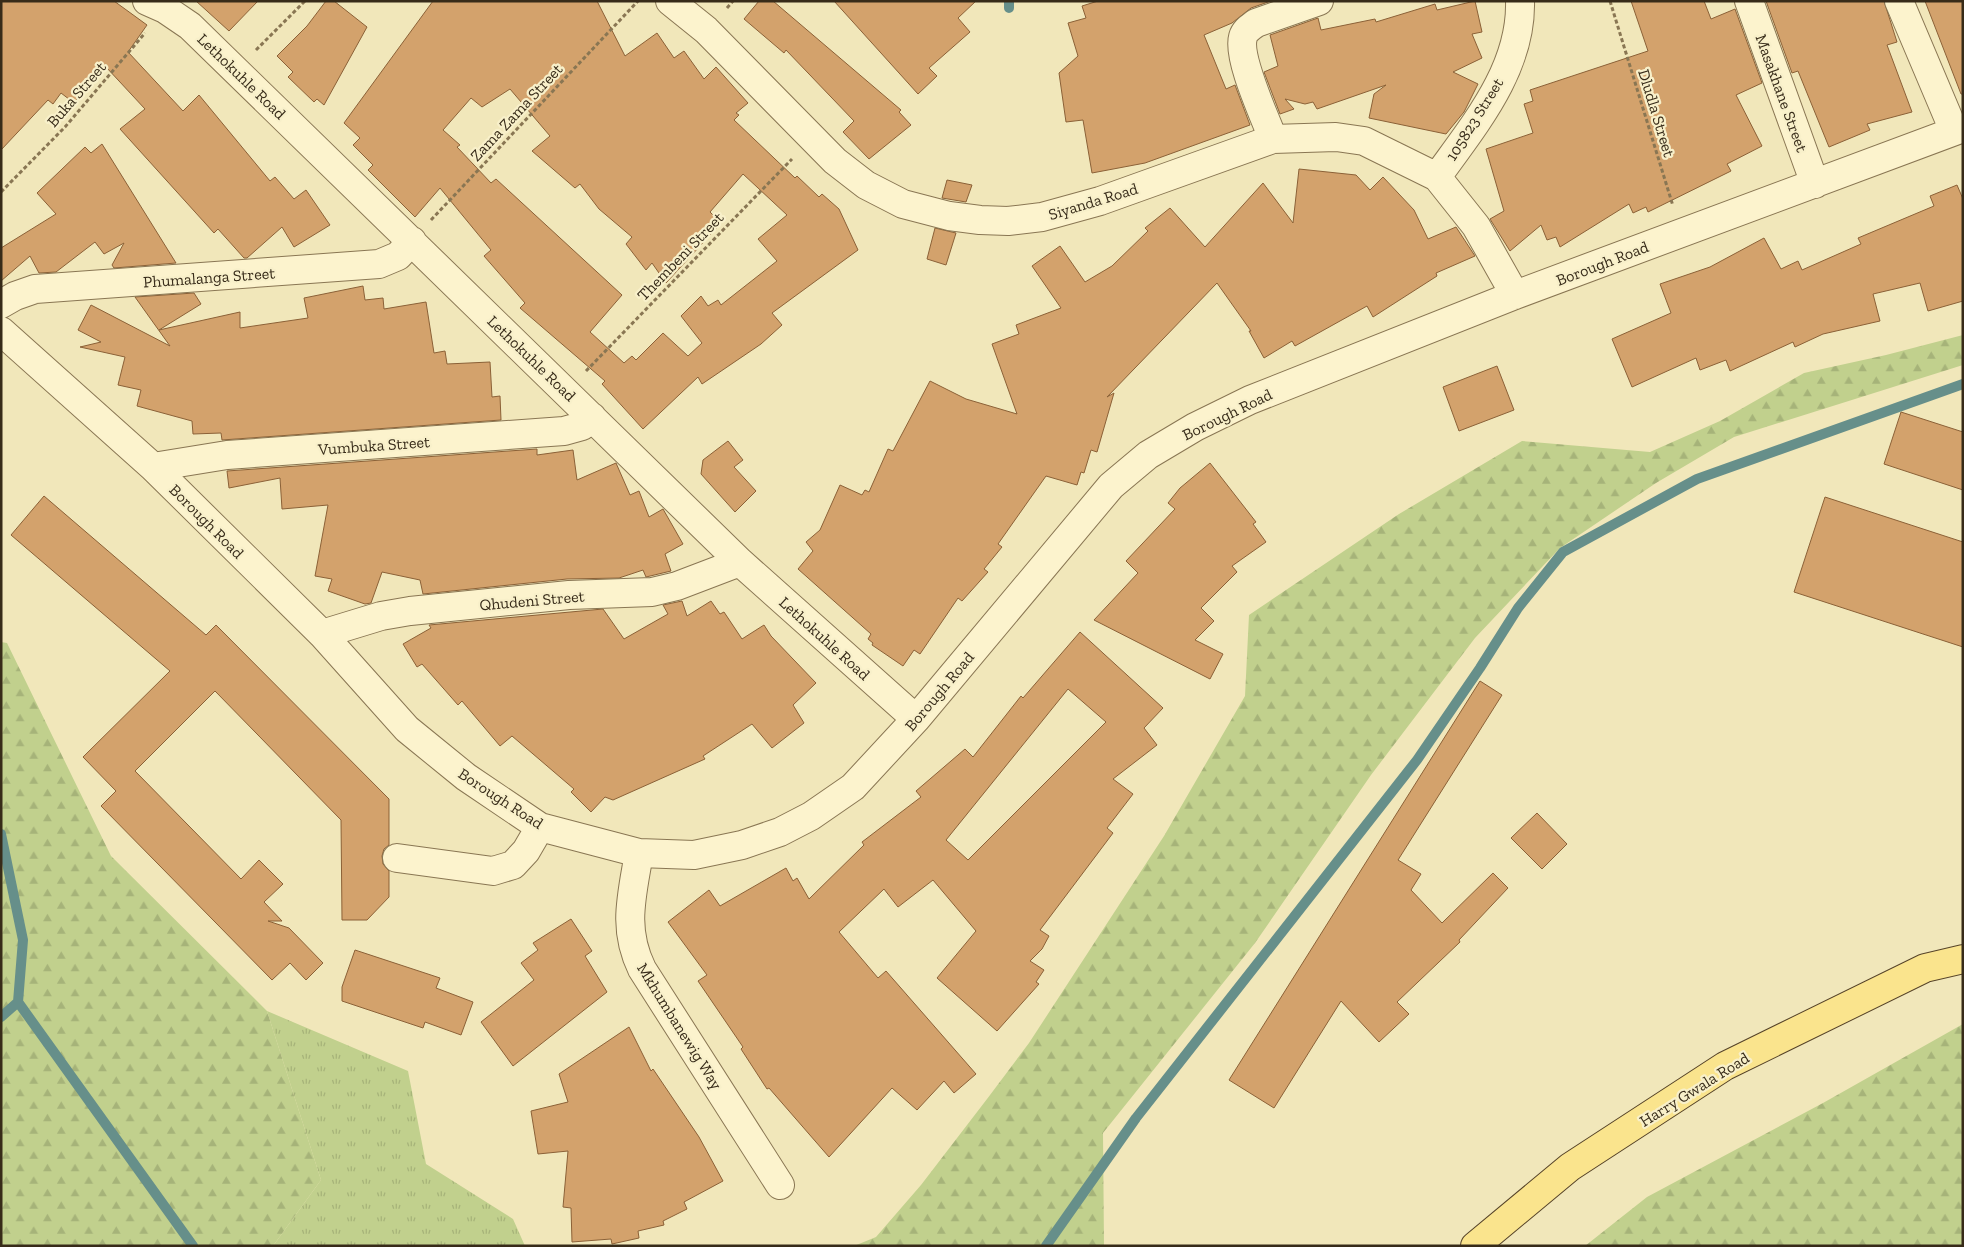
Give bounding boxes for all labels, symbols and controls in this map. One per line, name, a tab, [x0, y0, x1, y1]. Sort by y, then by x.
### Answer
street label: Lethokuhle Road	[194, 29, 290, 123]
street label: Masakhane Street	[1751, 32, 1812, 155]
street label: Buka Street	[43, 58, 110, 131]
street label: Zama Zama Street	[466, 60, 566, 165]
street label: Dludla Street	[1634, 67, 1679, 159]
street label: 105823 Street	[1441, 74, 1507, 164]
street label: Siyanda Road	[1046, 179, 1140, 224]
street label: Thembeni Street	[633, 208, 727, 305]
street label: Borough Road	[1553, 237, 1651, 290]
street label: Phumalanga Street	[142, 263, 276, 292]
street label: Lethokuhle Road	[484, 311, 580, 405]
street label: Borough Road	[1179, 384, 1275, 444]
street label: Vumbuka Street	[317, 432, 431, 459]
street label: Borough Road	[165, 480, 248, 563]
street label: Qhudeni Street	[479, 586, 585, 615]
street label: Lethokuhle Road	[775, 593, 874, 684]
street label: Borough Road	[901, 648, 978, 735]
street label: Borough Road	[455, 764, 547, 833]
street label: Mkhumbanewig Way	[633, 960, 727, 1094]
street label: Harry Gwala Road	[1636, 1048, 1753, 1131]

